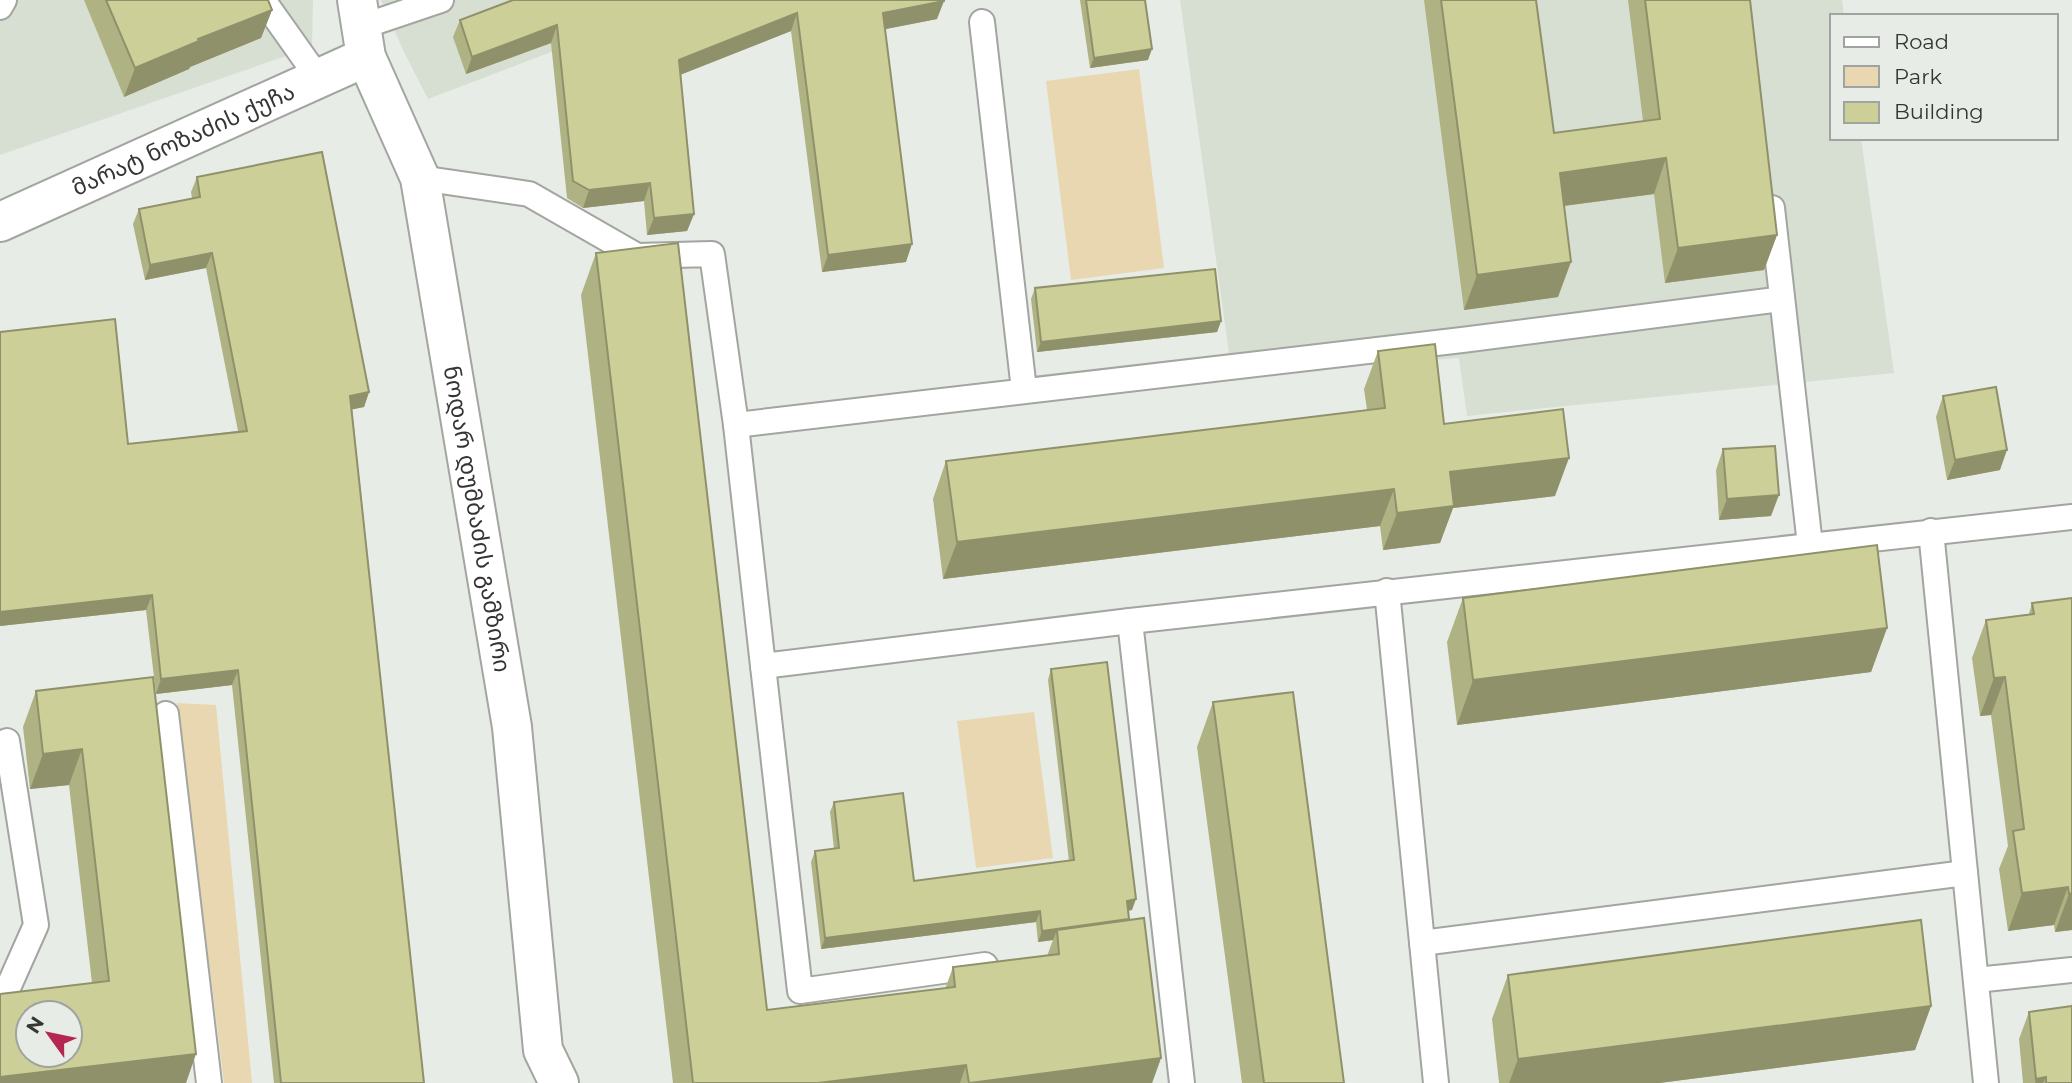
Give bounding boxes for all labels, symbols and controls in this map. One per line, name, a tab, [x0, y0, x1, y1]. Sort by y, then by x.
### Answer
legend	[1830, 14, 2058, 140]
text: Road	[1894, 29, 1949, 54]
text: Park	[1894, 64, 1942, 89]
street label: მარატ ნოზაძის ქუჩა	[68, 77, 299, 202]
text: Building	[1894, 99, 1984, 124]
street label: ნოდარ დუმბაძის გამზირი	[438, 364, 517, 674]
north arrow	[14, 999, 84, 1069]
text: N	[21, 1012, 49, 1038]

